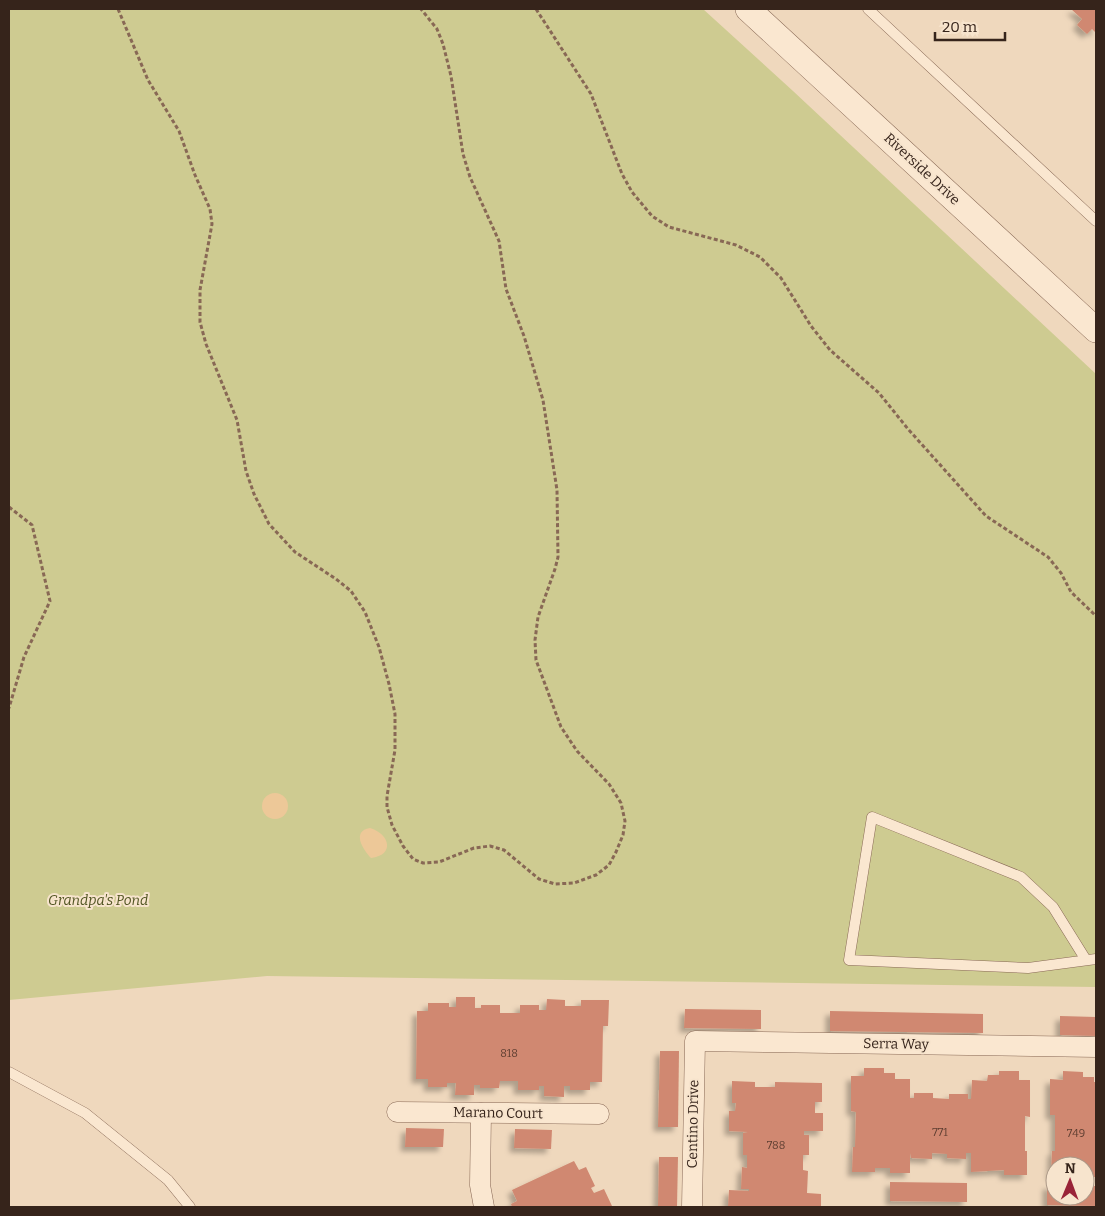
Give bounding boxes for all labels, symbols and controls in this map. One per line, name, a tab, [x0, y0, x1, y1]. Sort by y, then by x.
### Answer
scale bar	[935, 10, 1005, 42]
text: 20 m	[942, 18, 978, 36]
street label: Riverside Drive	[880, 129, 964, 209]
park label: Grandpa's Pond	[48, 892, 148, 909]
street label: Serra Way	[863, 1035, 930, 1053]
house number: 818	[500, 1047, 518, 1060]
street label: Centino Drive	[684, 1080, 702, 1168]
street label: Marano Court	[453, 1104, 543, 1122]
house number: 771	[932, 1126, 948, 1139]
house number: 749	[1067, 1127, 1085, 1140]
house number: 788	[767, 1139, 785, 1152]
north arrow	[1045, 1156, 1095, 1206]
text: N	[1065, 1160, 1076, 1177]

